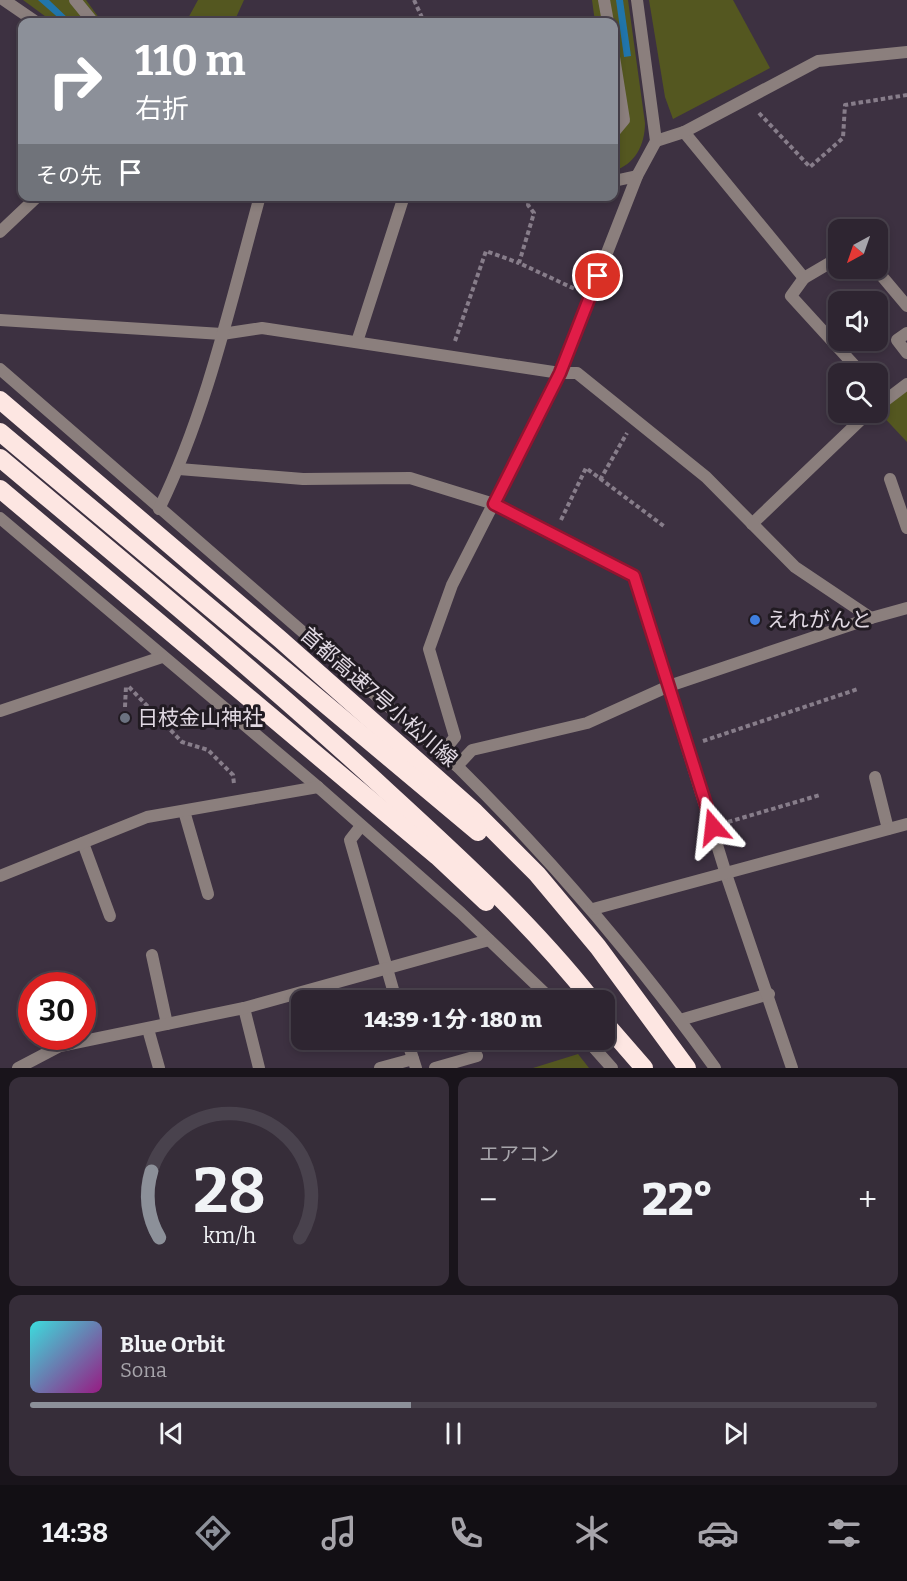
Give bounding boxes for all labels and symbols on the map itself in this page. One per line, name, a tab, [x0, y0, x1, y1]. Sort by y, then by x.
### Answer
north arrow	[828, 219, 888, 279]
pin	[572, 250, 623, 301]
place label: えれがんと	[767, 607, 872, 633]
marker: えれがんと	[748, 613, 762, 627]
street label: 首都高速7号小松川線	[295, 622, 463, 772]
place label: 日枝金山神社	[137, 705, 263, 731]
marker: 日枝金山神社	[118, 711, 132, 725]
position arrow	[681, 795, 745, 859]
speed limit sign: 30	[18, 972, 96, 1050]

